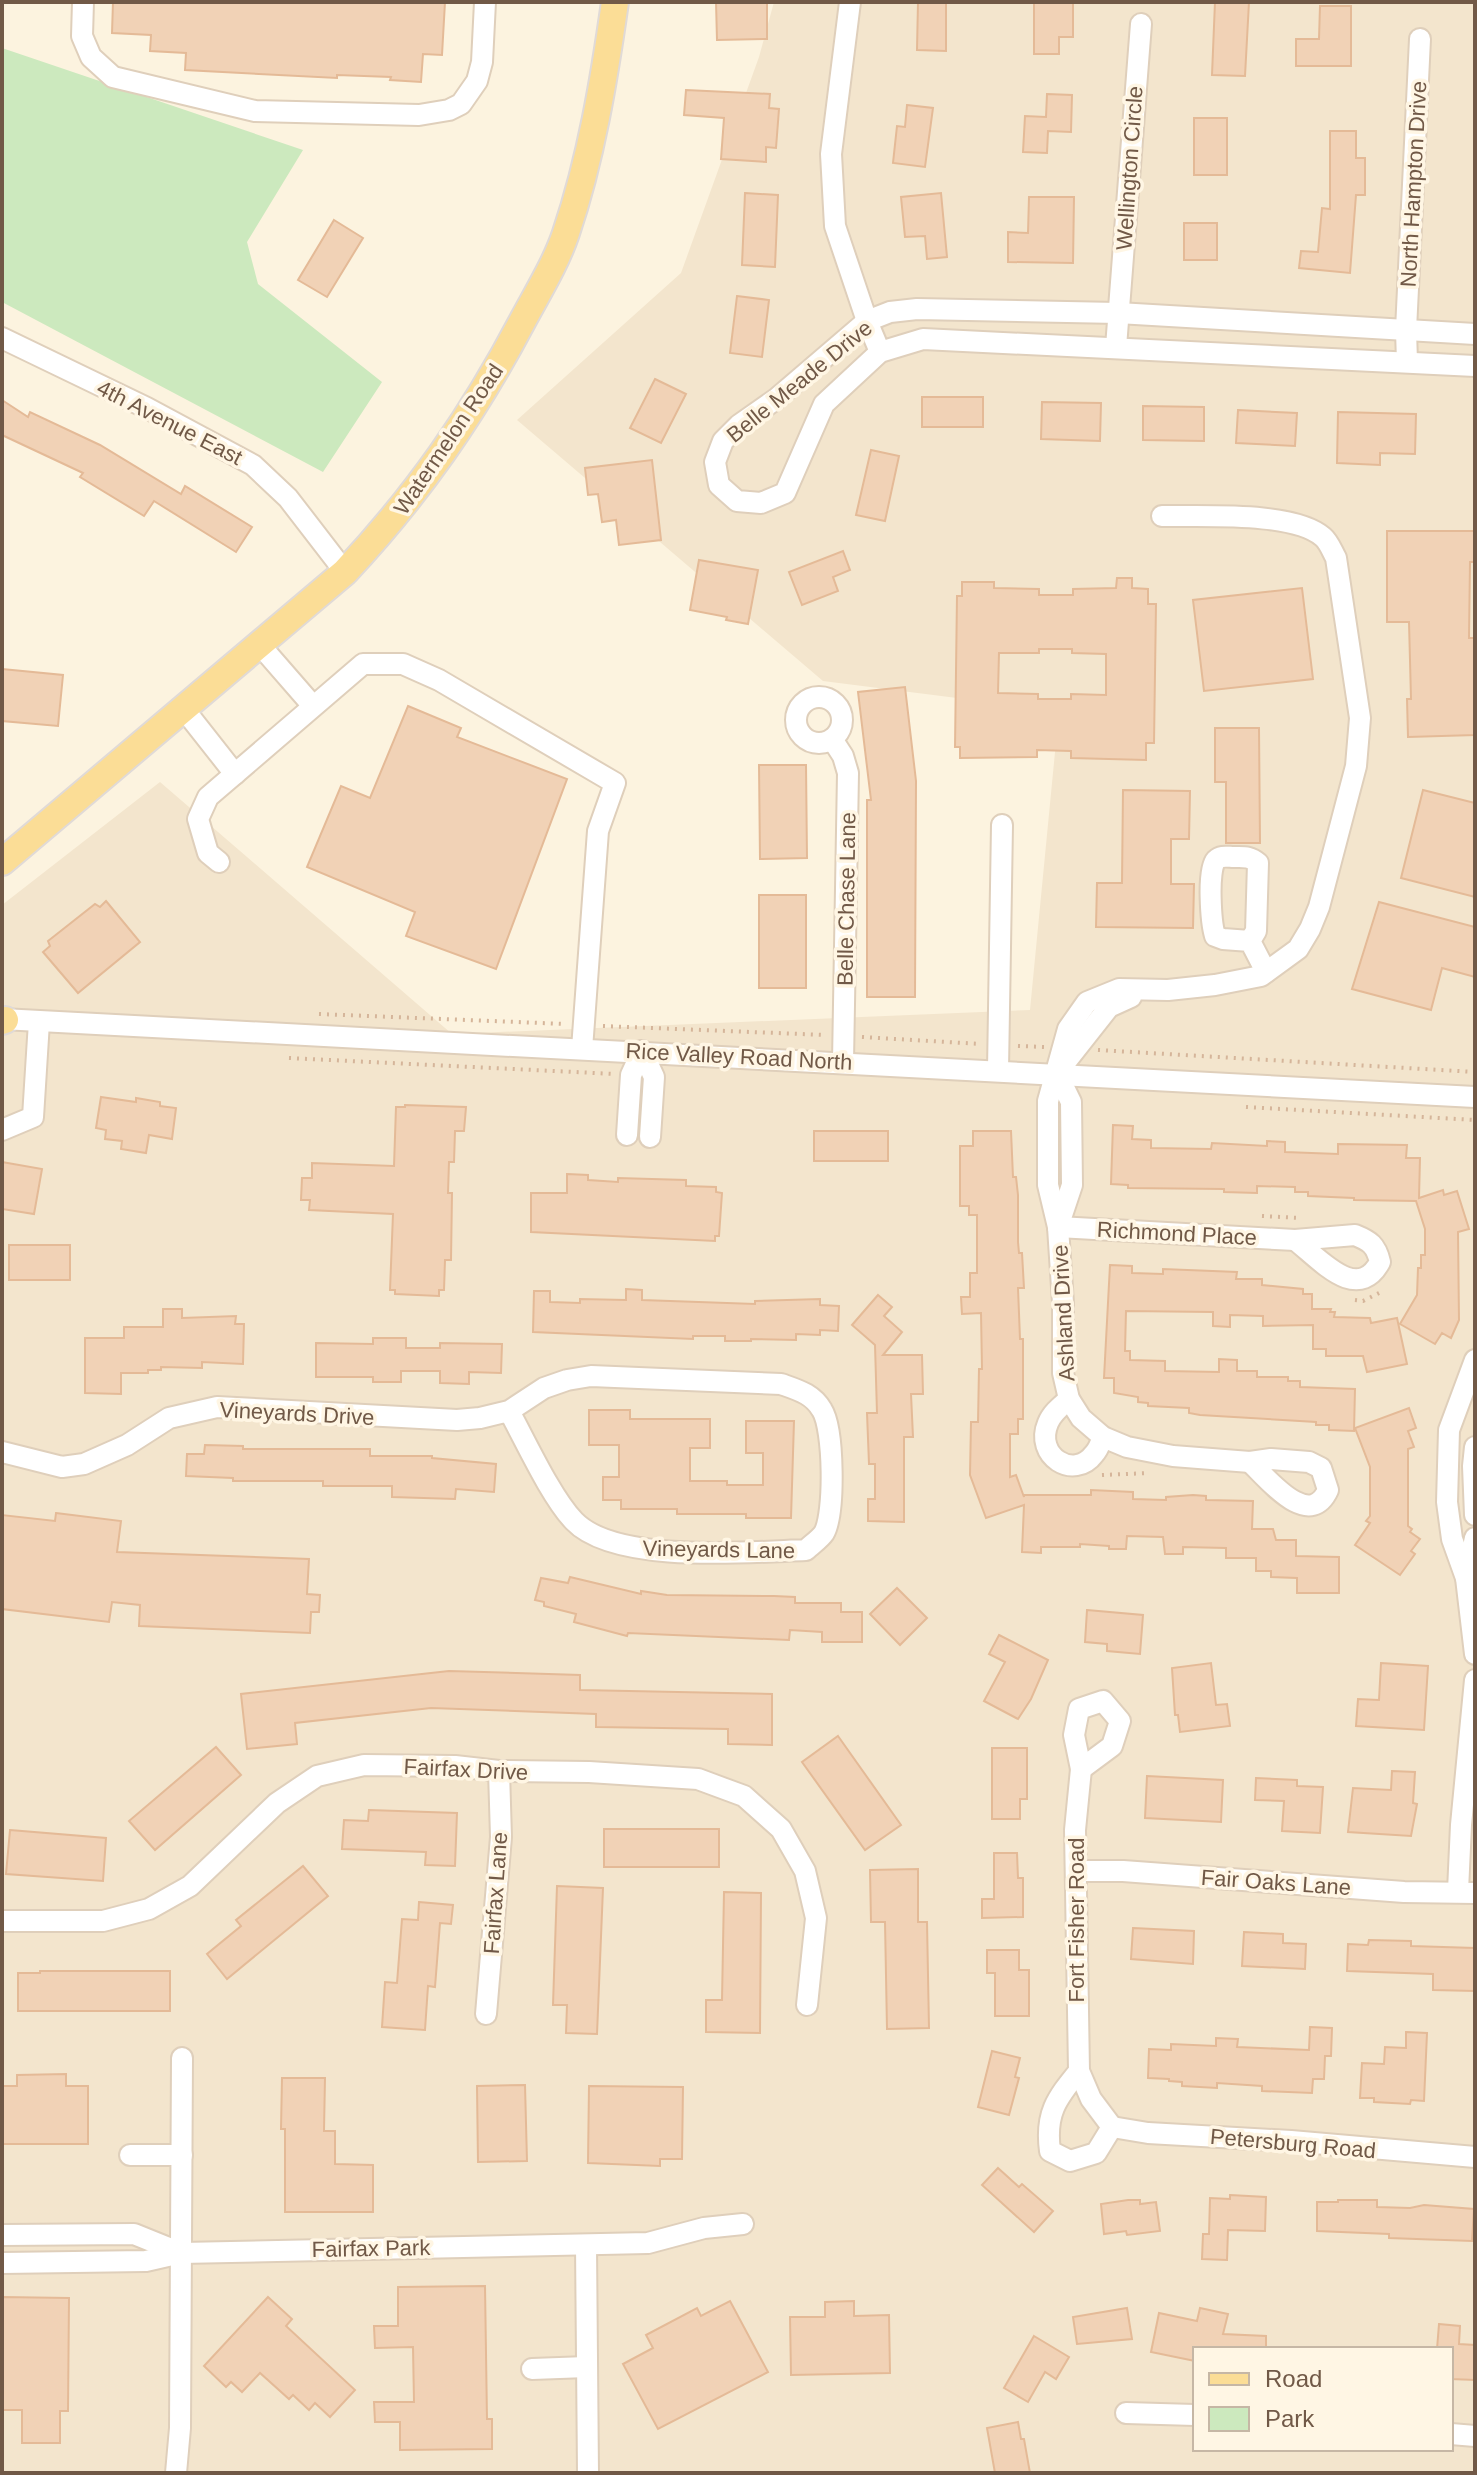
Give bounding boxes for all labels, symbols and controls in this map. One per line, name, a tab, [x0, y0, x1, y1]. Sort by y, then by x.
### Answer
street label: North Hampton Drive	[1396, 80, 1431, 288]
street label: Wellington Circle	[1111, 85, 1148, 251]
street label: Belle Meade Drive	[722, 315, 877, 448]
street label: Watermelon Road	[389, 359, 508, 519]
street label: 4th Avenue East	[93, 375, 247, 470]
street label: Belle Chase Lane	[832, 812, 861, 986]
street label: Rice Valley Road North	[625, 1038, 853, 1075]
street label: Richmond Place	[1096, 1217, 1258, 1250]
street label: Ashland Drive	[1047, 1244, 1080, 1382]
street label: Vineyards Drive	[219, 1397, 375, 1430]
street label: Vineyards Lane	[643, 1536, 795, 1563]
street label: Fairfax Drive	[403, 1754, 529, 1785]
street label: Fairfax Lane	[479, 1831, 512, 1955]
street label: Fort Fisher Road	[1064, 1837, 1089, 2003]
street label: Fair Oaks Lane	[1200, 1865, 1352, 1900]
street label: Petersburg Road	[1209, 2124, 1377, 2163]
street label: Fairfax Park	[312, 2235, 432, 2262]
legend	[1193, 2347, 1453, 2451]
text: Road	[1265, 2365, 1322, 2392]
text: Park	[1265, 2405, 1315, 2432]

